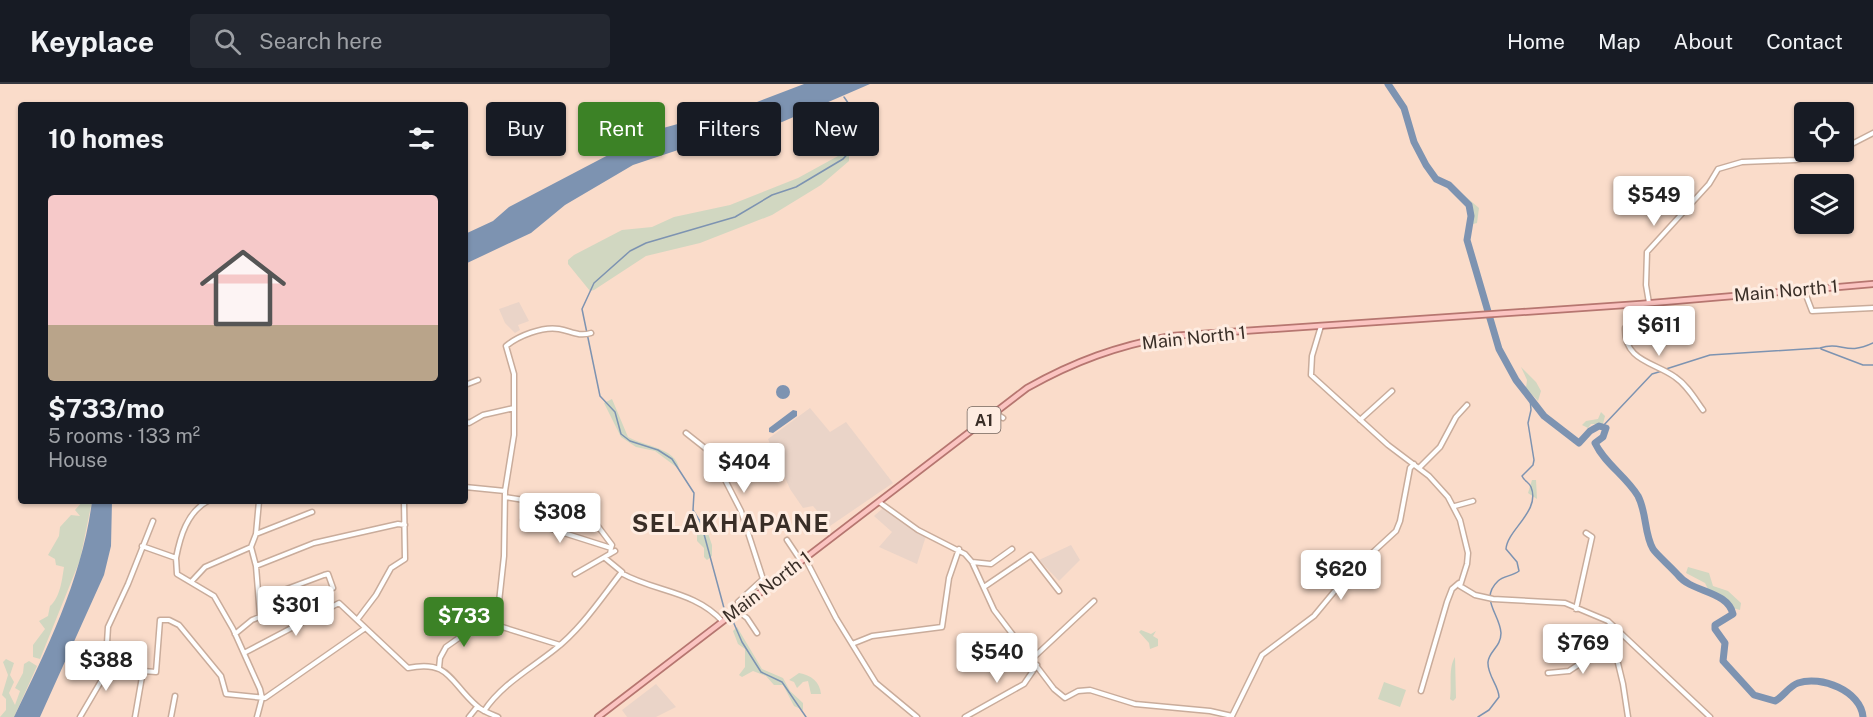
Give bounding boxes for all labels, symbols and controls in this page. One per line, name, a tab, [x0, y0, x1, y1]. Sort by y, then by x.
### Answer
search box	[190, 14, 610, 68]
text: Keyplace	[30, 25, 154, 58]
icon: search	[211, 25, 244, 58]
text: Search here	[259, 28, 383, 54]
text: Home	[1507, 29, 1565, 54]
text: Map	[1598, 29, 1641, 54]
text: About	[1674, 29, 1733, 54]
text: Contact	[1766, 29, 1843, 54]
chip: Buy	[486, 102, 566, 156]
chip: Rent	[578, 102, 665, 156]
chip: Filters	[677, 102, 781, 156]
chip: New	[793, 102, 879, 156]
map controls	[1794, 102, 1854, 234]
button: locate	[1794, 102, 1854, 162]
icon: filters	[405, 122, 438, 155]
text: 10 homes	[48, 123, 164, 154]
button: layers	[1794, 174, 1854, 234]
pin: $549	[1618, 176, 1690, 227]
text: $549	[1627, 183, 1681, 207]
icon: home	[189, 234, 297, 342]
street label: Main North 1	[1733, 275, 1839, 306]
pin: $611	[1623, 306, 1695, 357]
text: $611	[1637, 313, 1681, 337]
street label: Main North 1	[1141, 322, 1247, 353]
text: $733/mo	[48, 393, 164, 424]
road number: A1	[968, 407, 1000, 433]
text: 5 rooms · 133 m²	[48, 424, 200, 448]
pin: $404	[708, 443, 780, 494]
text: House	[48, 448, 108, 472]
text: $404	[718, 450, 770, 474]
pin: $308	[524, 493, 596, 544]
text: $308	[533, 500, 587, 524]
district label: SELAKHAPANE	[632, 509, 830, 537]
street label: Main North 1	[719, 547, 815, 626]
pin: $620	[1305, 550, 1377, 601]
text: $620	[1315, 557, 1367, 581]
pin: $301	[260, 586, 332, 637]
text: $301	[272, 593, 320, 617]
pin: $733	[428, 597, 500, 648]
text: $733	[438, 604, 490, 628]
pin: $769	[1547, 624, 1619, 675]
text: $769	[1557, 631, 1609, 655]
pin: $540	[961, 633, 1033, 684]
text: $540	[970, 640, 1024, 664]
pin: $388	[70, 641, 142, 692]
text: $388	[79, 648, 133, 672]

